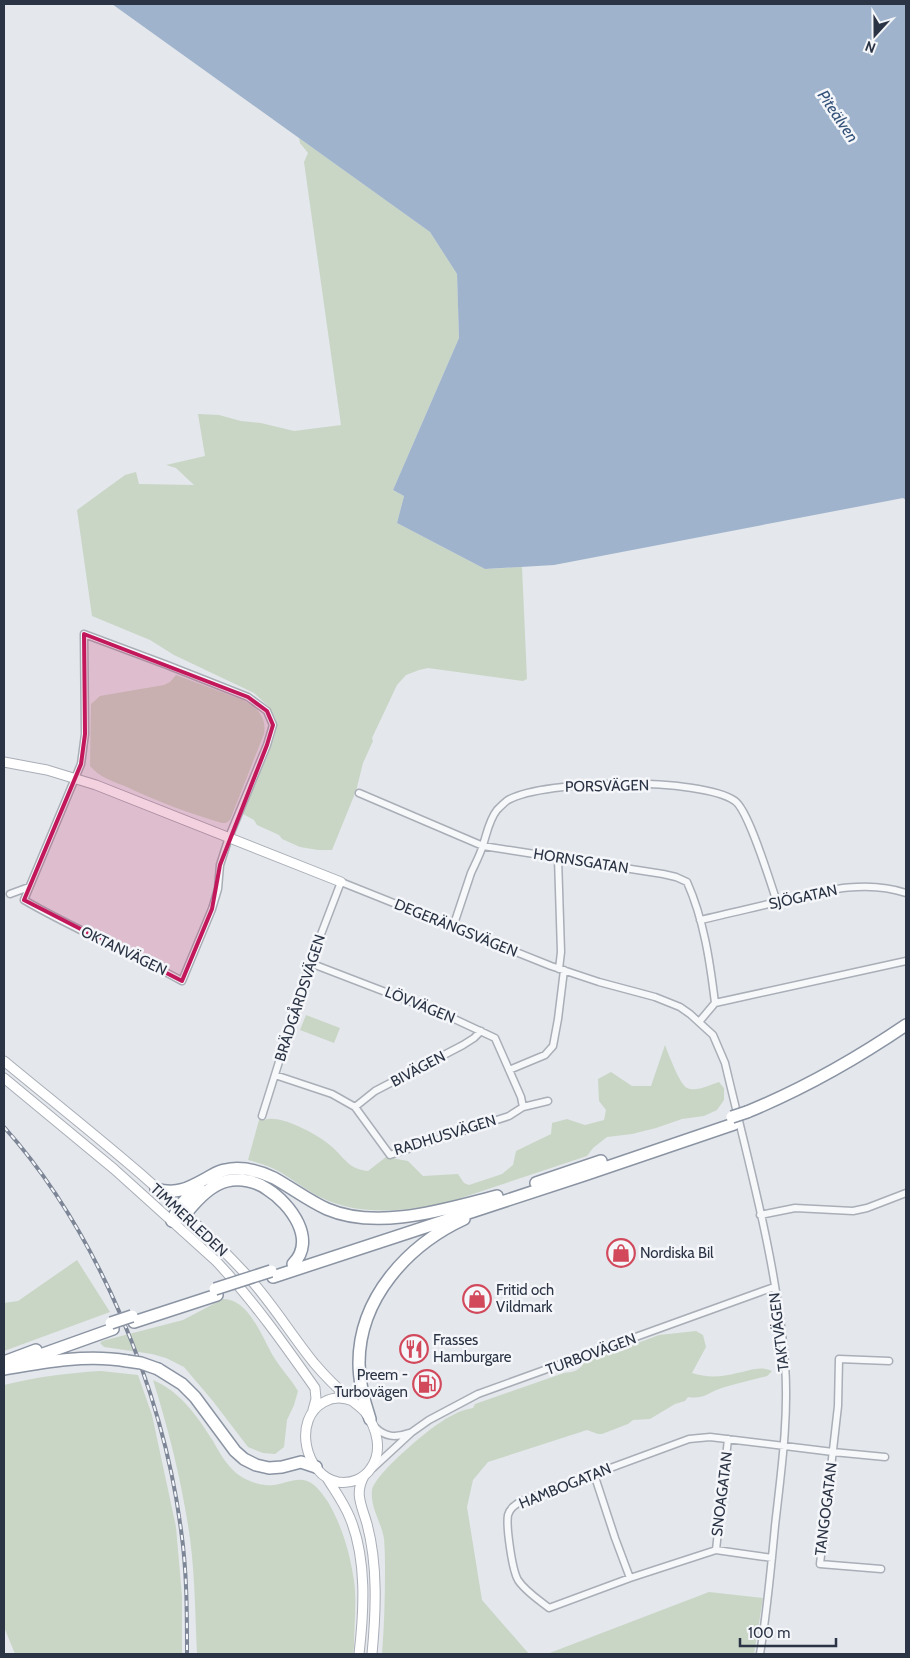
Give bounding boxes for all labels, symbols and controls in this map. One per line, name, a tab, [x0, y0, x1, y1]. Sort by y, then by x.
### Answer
north arrow	[850, 10, 900, 60]
text: N	[862, 37, 878, 57]
water label: Piteälven	[814, 86, 862, 146]
street label: PORSVÄGEN	[565, 776, 649, 796]
street label: HORNSGATAN	[532, 845, 630, 877]
street label: SJÖGATAN	[767, 881, 839, 913]
street label: DEGERÄNGSVÄGEN	[392, 895, 520, 961]
street label: OKTANVÄGEN	[78, 922, 170, 980]
street label: BRÄDGÅRDSVÄGEN	[270, 932, 329, 1064]
street label: LÖVVÄGEN	[382, 983, 458, 1027]
street label: BIVÄGEN	[388, 1047, 448, 1091]
street label: RADHUSVÄGEN	[392, 1111, 498, 1159]
street label: TIMMERLEDEN	[147, 1180, 231, 1260]
shop icon: Nordiska Bil	[606, 1238, 636, 1268]
place label: Nordiska Bil	[640, 1244, 714, 1262]
place label: Fritid och Vildmark	[496, 1281, 554, 1316]
shop icon: Fritid och Vildmark	[462, 1284, 492, 1314]
street label: TAKTVÄGEN	[765, 1292, 793, 1372]
street label: TURBOVÄGEN	[543, 1329, 639, 1379]
place label: Frasses Hamburgare	[433, 1331, 512, 1366]
restaurant icon: Frasses Hamburgare	[399, 1334, 429, 1364]
place label: Preem - Turbovägen	[334, 1366, 408, 1401]
fuel station icon: Preem - Turbovägen	[412, 1369, 442, 1399]
street label: SNOAGATAN	[708, 1451, 736, 1537]
street label: HAMBOGATAN	[516, 1459, 614, 1513]
street label: TANGOGATAN	[811, 1461, 841, 1557]
scale bar	[740, 1616, 836, 1648]
text: 100 m	[748, 1624, 790, 1642]

